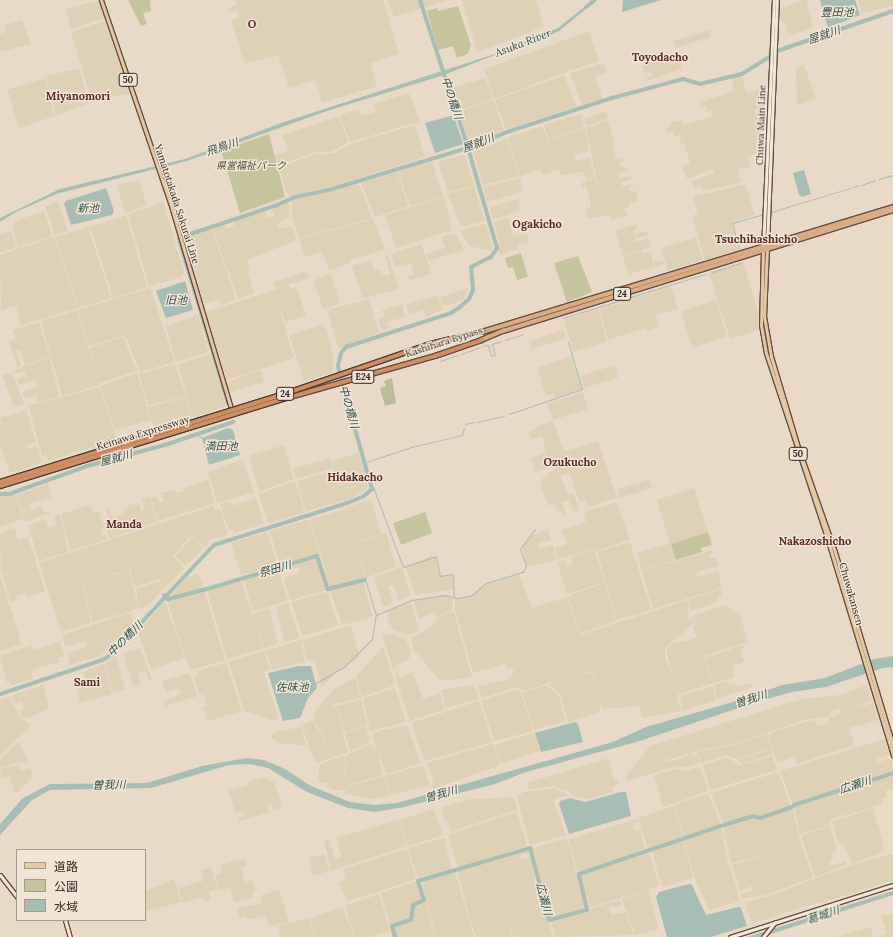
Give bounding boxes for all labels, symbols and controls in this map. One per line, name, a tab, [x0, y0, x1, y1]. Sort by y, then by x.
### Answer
water label: 豊田池	[821, 5, 853, 19]
district label: O	[248, 17, 256, 31]
water label: 屋就川	[806, 23, 842, 47]
water label: Asuka River	[493, 26, 553, 60]
district label: Toyodacho	[632, 50, 688, 64]
road number: 50	[118, 73, 138, 87]
water label: 中の橋川	[439, 75, 465, 121]
street label: Chuwa Main Line	[754, 85, 768, 165]
district label: Miyanomori	[46, 89, 110, 103]
water label: 屋就川	[460, 131, 496, 155]
water label: 飛鳥川	[204, 135, 240, 159]
street label: Yamatotakada Sakurai Line	[152, 143, 202, 265]
park label: 県営福祉パーク	[216, 160, 286, 172]
water label: 新池	[77, 201, 99, 215]
district label: Ogakicho	[512, 217, 562, 231]
district label: Tsuchihashicho	[715, 232, 797, 246]
road number: 24	[613, 287, 631, 301]
water label: 旧池	[165, 293, 187, 307]
street label: Kashihara Bypass	[404, 324, 484, 360]
road number: E24	[351, 370, 375, 384]
water label: 中の橋川	[337, 384, 361, 430]
road number: 24	[276, 387, 294, 401]
street label: Keinawa Expressway	[95, 413, 191, 453]
water label: 満田池	[205, 439, 237, 453]
water label: 屋就川	[98, 447, 134, 469]
road number: 50	[788, 447, 808, 461]
district label: Ozukucho	[544, 455, 596, 469]
district label: Hidakacho	[327, 470, 383, 484]
district label: Manda	[106, 517, 142, 531]
district label: Nakazoshicho	[779, 534, 851, 548]
water label: 祭田川	[257, 558, 293, 580]
street label: Chuwakansen	[836, 561, 866, 627]
water label: 中の橋川	[105, 619, 145, 659]
district label: Sami	[74, 675, 100, 689]
water label: 佐味池	[276, 680, 308, 694]
water label: 曽我川	[733, 688, 769, 710]
water label: 広瀬川	[837, 774, 873, 796]
water label: 曽我川	[92, 778, 126, 792]
water label: 曽我川	[423, 783, 459, 805]
legend	[16, 849, 146, 921]
text: 道路	[54, 859, 78, 874]
text: 公園	[54, 879, 78, 894]
water label: 広瀬川	[533, 881, 555, 917]
text: 水域	[54, 899, 78, 914]
water label: 葛城川	[805, 904, 841, 926]

